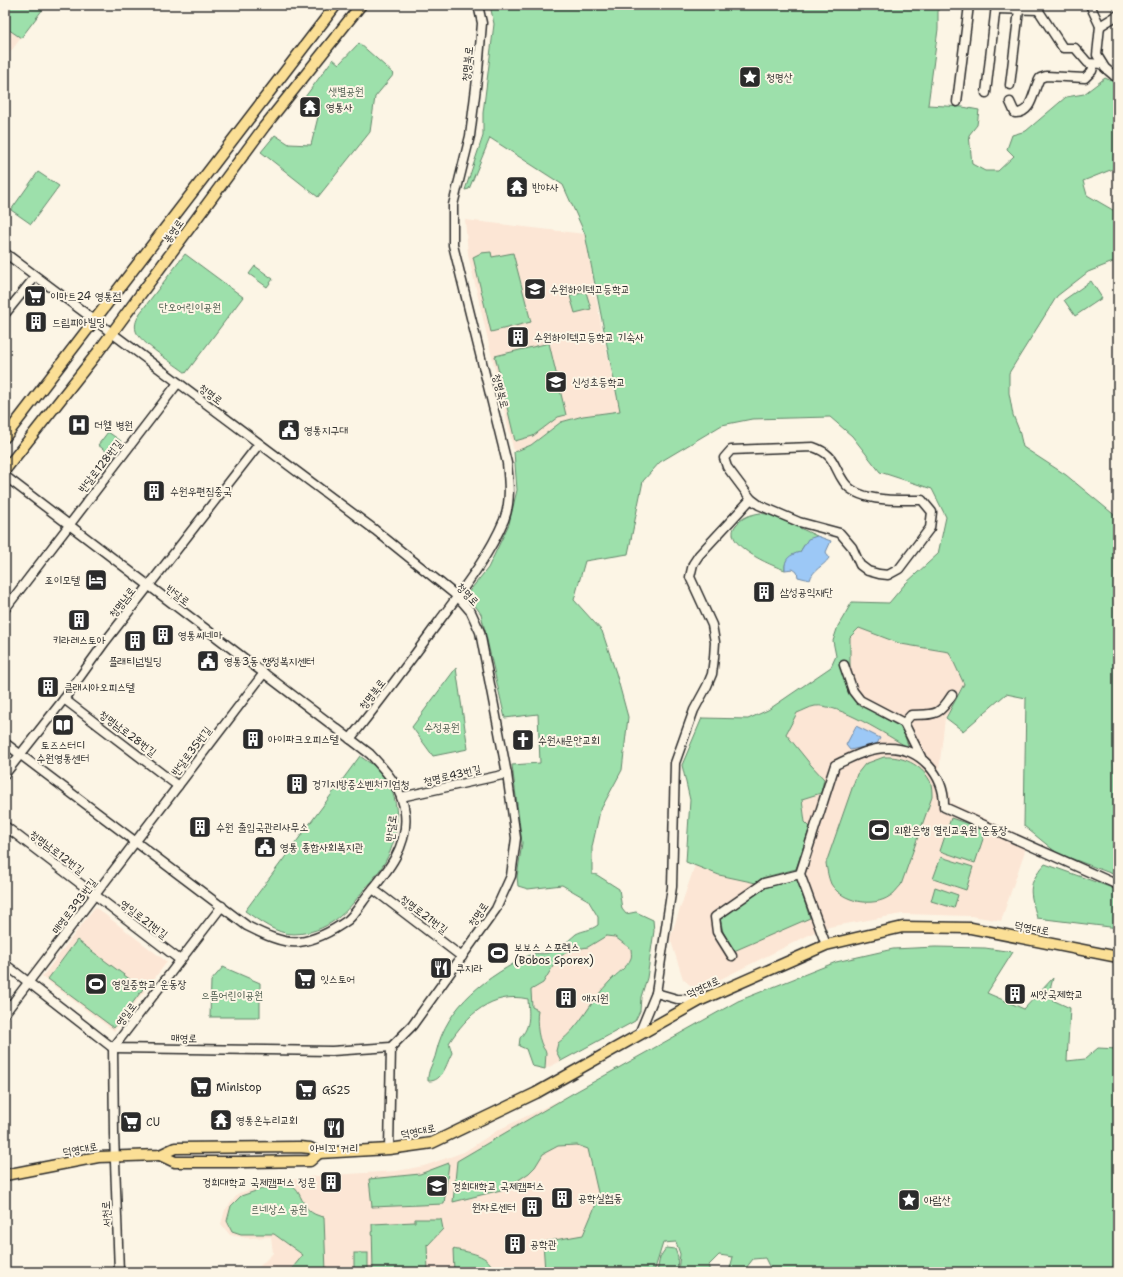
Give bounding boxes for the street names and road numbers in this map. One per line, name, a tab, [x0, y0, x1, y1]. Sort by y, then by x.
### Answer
street label: 청명북로	[458, 46, 477, 82]
street label: 봉영로	[160, 216, 187, 246]
street label: 청명북로	[489, 372, 512, 410]
street label: 청명로	[196, 380, 226, 408]
street label: 반달로128번길	[75, 437, 126, 496]
street label: 청명로	[453, 580, 482, 609]
street label: 반달로	[163, 581, 193, 609]
street label: 청명남로	[106, 584, 139, 621]
street label: 청명북로	[356, 676, 389, 713]
street label: 청명남로28번길	[96, 707, 160, 760]
street label: 반달로35번길	[168, 723, 215, 779]
street label: 청명로43번길	[422, 762, 483, 789]
street label: 반달로	[383, 814, 400, 842]
street label: 청명남로12번길	[26, 827, 87, 878]
street label: 매영로393번길	[48, 875, 100, 937]
street label: 청명로21번길	[397, 892, 451, 937]
street label: 영일로21번길	[117, 897, 171, 942]
street label: 청명로	[465, 899, 492, 929]
street label: 덕영대로	[1013, 918, 1051, 939]
street label: 덕영대로	[684, 973, 723, 1002]
street label: 영일로	[112, 999, 140, 1029]
street label: 매영로	[171, 1031, 198, 1046]
street label: 덕영대로	[399, 1120, 437, 1143]
street label: 덕영대로	[61, 1139, 99, 1160]
street label: 서천로	[99, 1200, 114, 1228]

